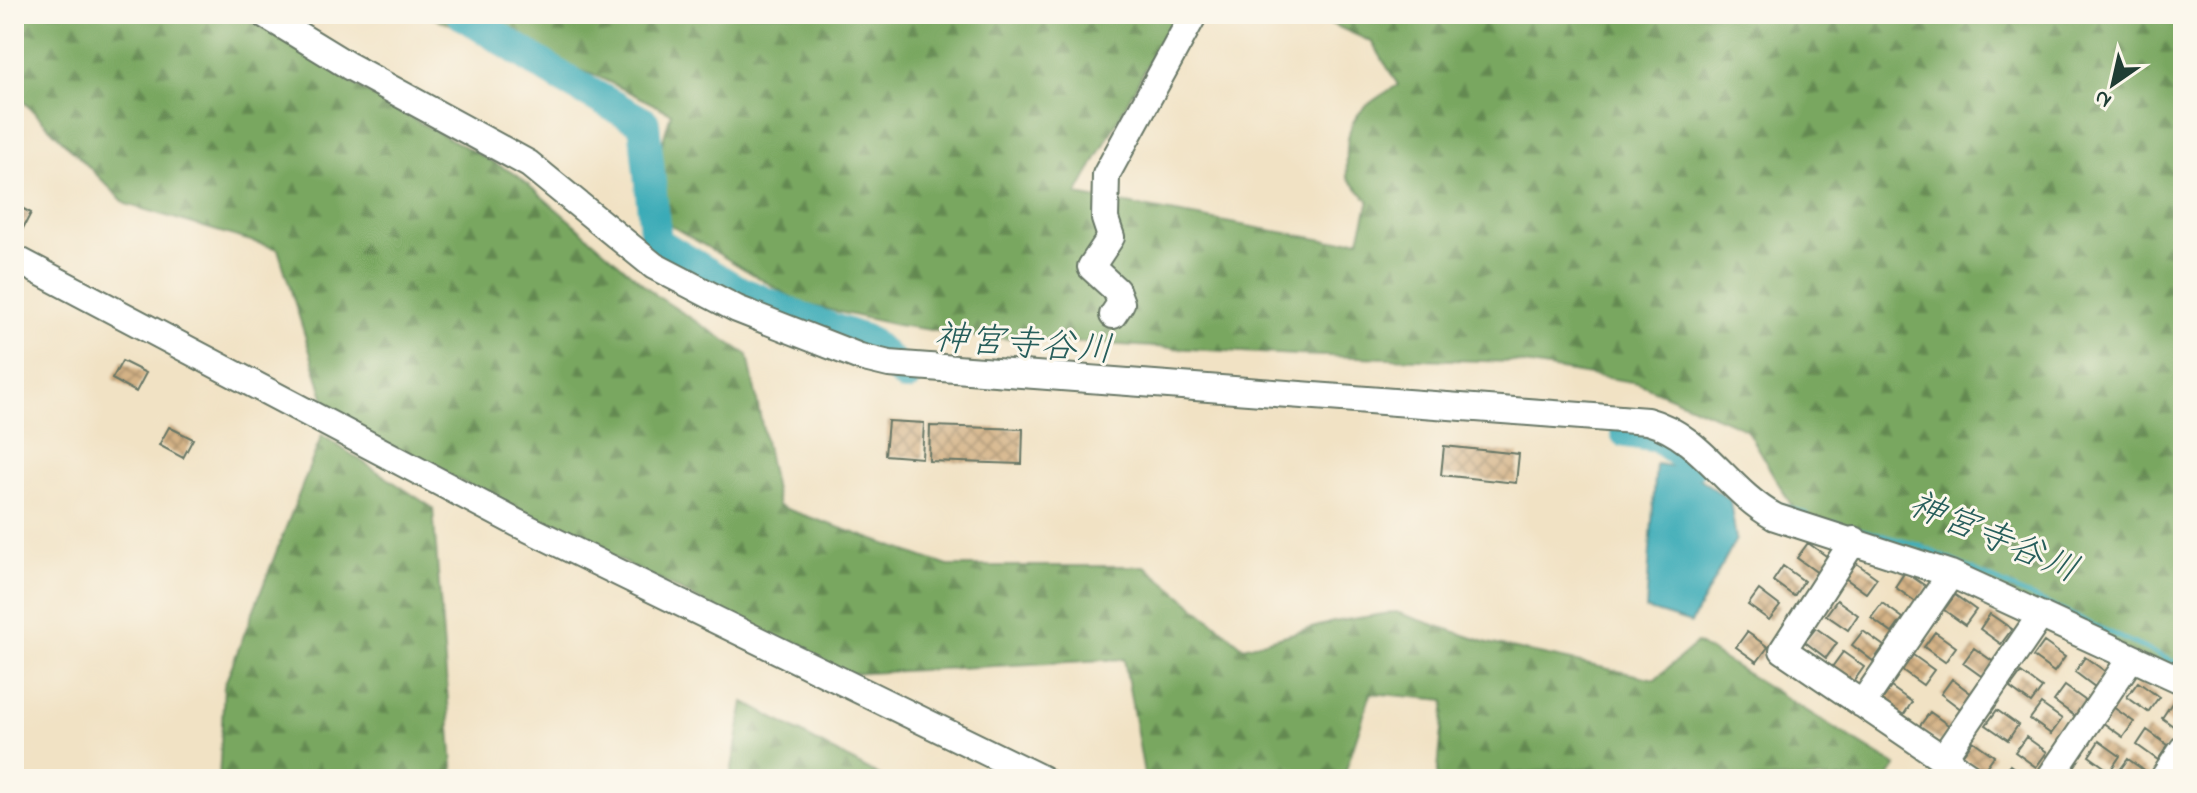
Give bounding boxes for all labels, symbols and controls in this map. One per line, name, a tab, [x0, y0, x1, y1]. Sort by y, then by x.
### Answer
north arrow	[2073, 44, 2153, 124]
text: N	[2088, 81, 2119, 116]
water label: 神宮寺谷川	[931, 313, 1115, 379]
water label: 神宮寺谷川	[1900, 479, 2086, 599]

